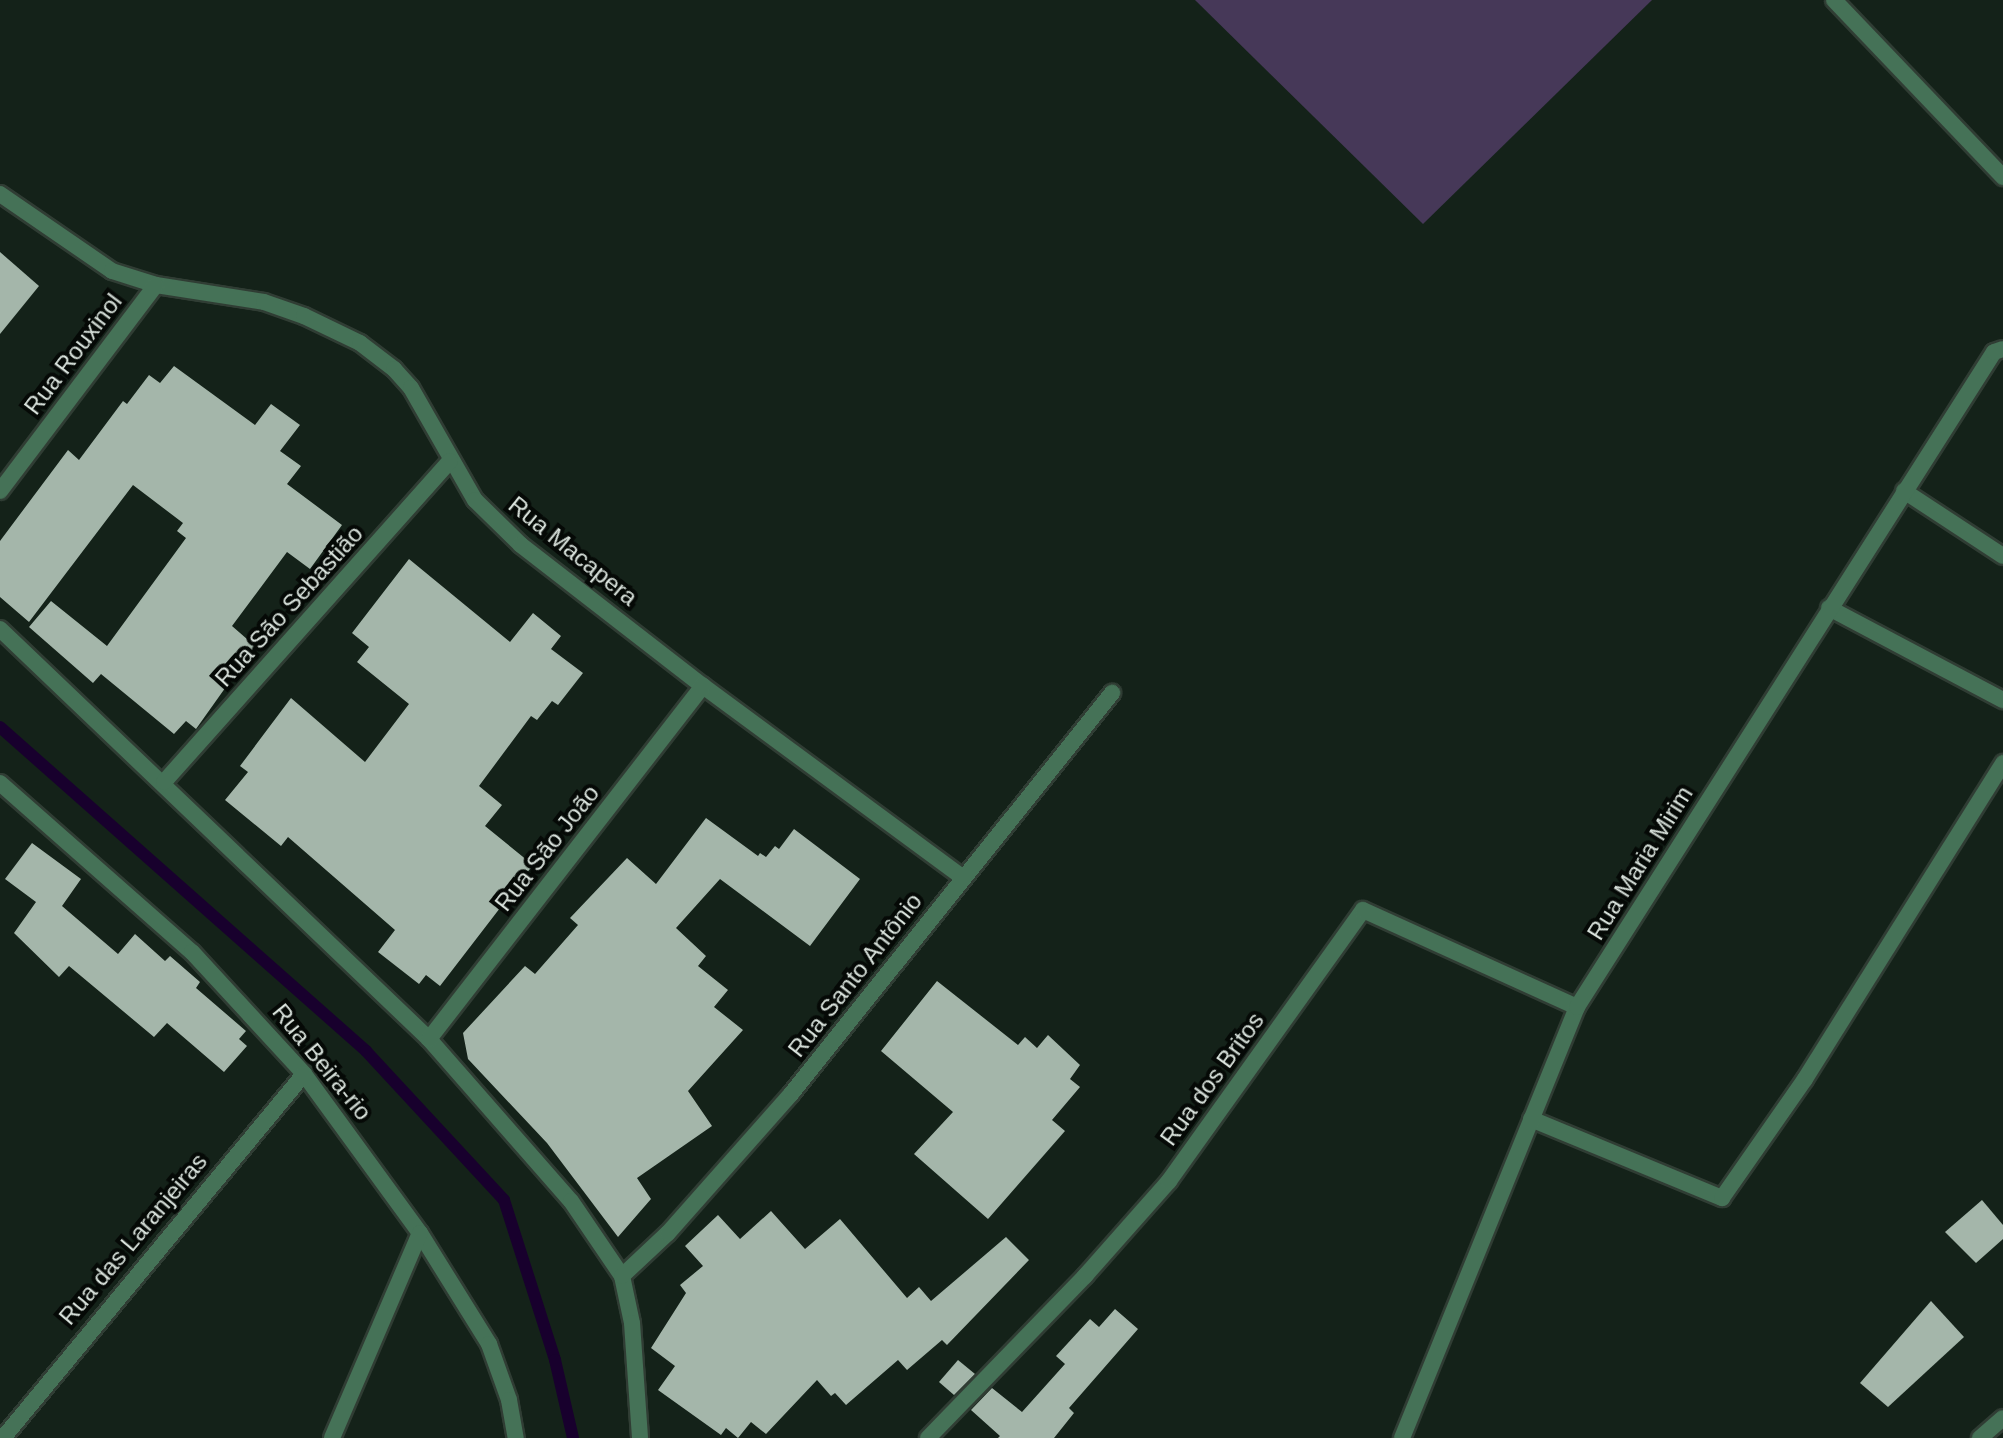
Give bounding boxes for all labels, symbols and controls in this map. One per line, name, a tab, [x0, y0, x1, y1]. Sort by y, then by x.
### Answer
street label: Rua Rouxinol	[18, 288, 128, 420]
street label: Rua Macapera	[503, 490, 643, 612]
street label: Rua São Sebastião	[209, 520, 369, 692]
street label: Rua São João	[489, 779, 605, 917]
street label: Rua Maria Mirim	[1581, 781, 1699, 945]
street label: Rua Santo Antônio	[782, 887, 928, 1063]
street label: Rua Beira-rio	[266, 998, 378, 1126]
street label: Rua dos Britos	[1154, 1007, 1270, 1151]
street label: Rua das Laranjeiras	[53, 1147, 213, 1331]

